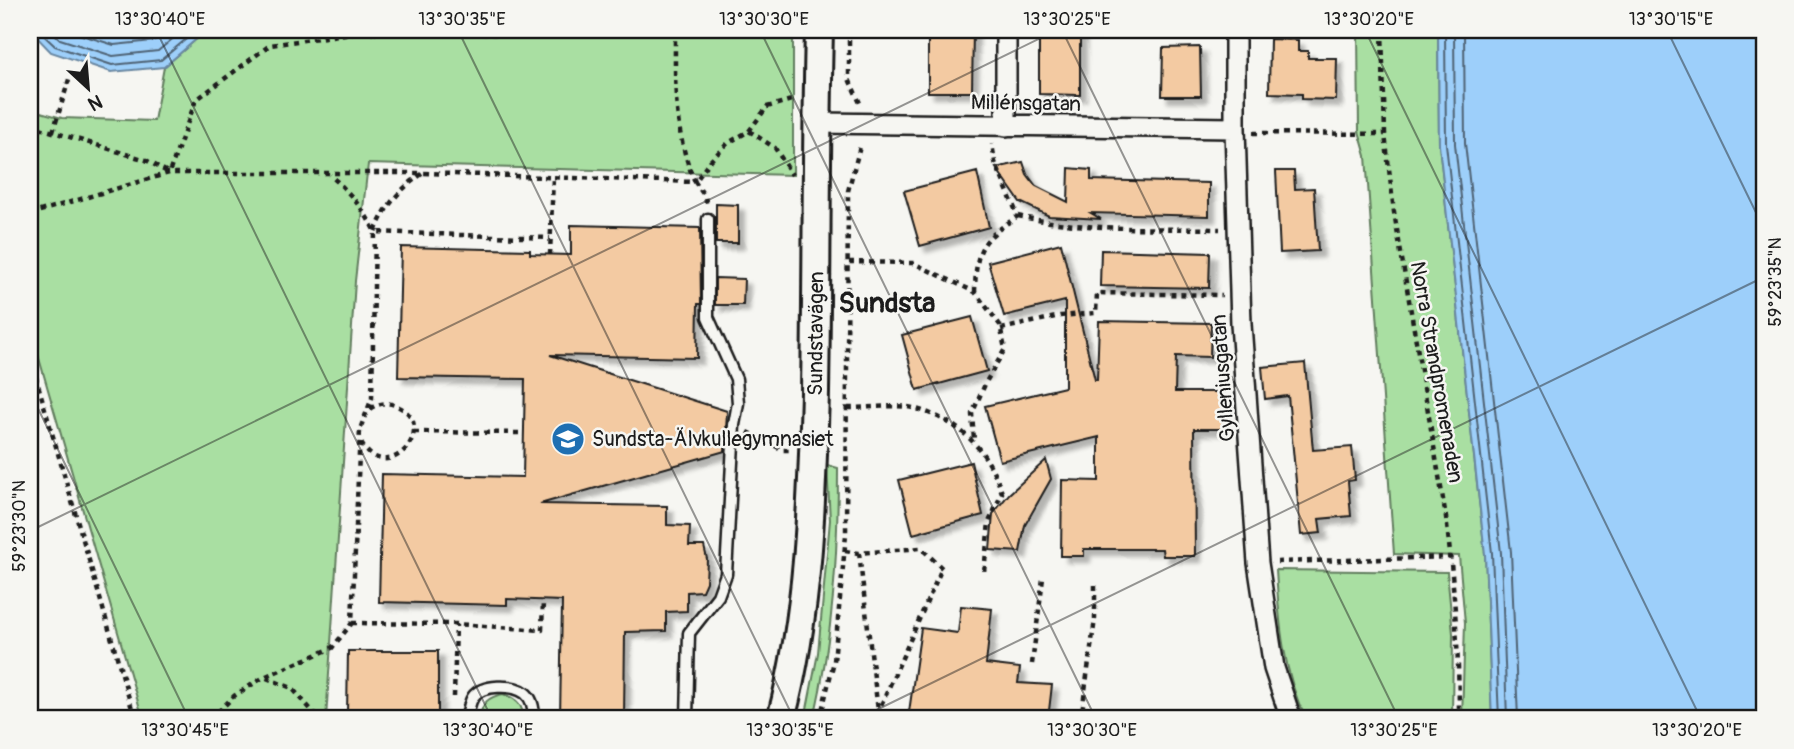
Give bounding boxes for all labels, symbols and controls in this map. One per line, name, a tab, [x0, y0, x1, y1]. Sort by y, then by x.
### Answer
text: 13°30'40"E	[115, 8, 205, 31]
text: 13°30'35"E	[418, 8, 506, 31]
text: 13°30'30"E	[719, 8, 809, 31]
text: 13°30'25"E	[1023, 8, 1111, 31]
text: 13°30'20"E	[1324, 8, 1414, 31]
text: 13°30'15"E	[1629, 8, 1713, 31]
north arrow	[52, 52, 122, 122]
text: N	[84, 89, 106, 116]
street label: Millénsgatan	[971, 89, 1081, 118]
text: 59°23'35"N	[1764, 237, 1787, 327]
street label: Norra Strandpromenaden	[1404, 259, 1469, 485]
street label: Sundstavägen	[802, 271, 830, 396]
district label: Sundsta	[839, 286, 935, 321]
street label: Gylleniusgatan	[1206, 313, 1241, 443]
school or university icon: Sundsta-Älvkullegymnasiet	[549, 420, 587, 458]
place label: Sundsta-Älvkullegymnasiet	[592, 426, 834, 453]
text: 59°23'30"N	[8, 480, 31, 572]
text: 13°30'45"E	[141, 719, 229, 742]
text: 13°30'40"E	[443, 719, 533, 742]
text: 13°30'35"E	[746, 719, 834, 742]
text: 13°30'30"E	[1047, 719, 1137, 742]
text: 13°30'25"E	[1350, 719, 1438, 742]
text: 13°30'20"E	[1652, 719, 1742, 742]

